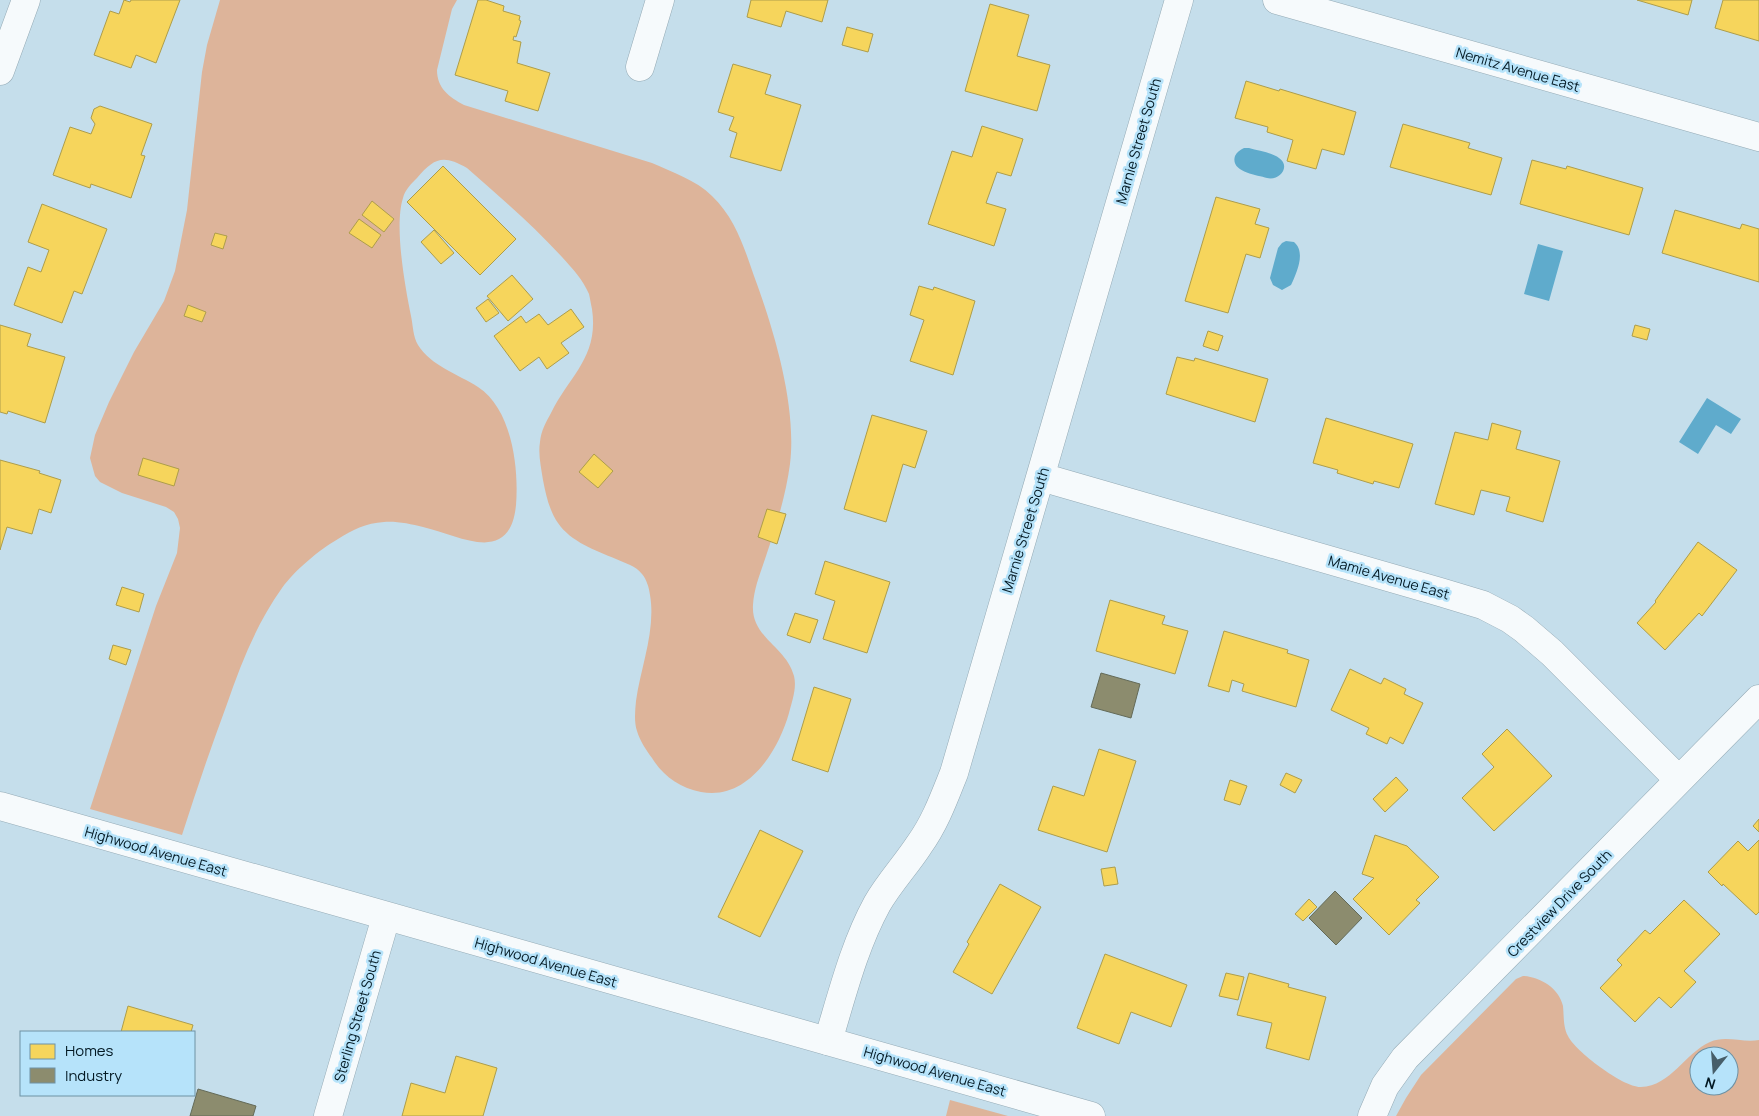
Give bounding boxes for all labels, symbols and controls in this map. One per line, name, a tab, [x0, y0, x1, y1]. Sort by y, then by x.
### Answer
street label: Nemitz Avenue East	[1454, 42, 1582, 96]
street label: Marnie Street South	[1111, 76, 1165, 206]
street label: Marnie Street South	[997, 465, 1053, 595]
street label: Mamie Avenue East	[1326, 551, 1452, 603]
street label: Highwood Avenue East	[83, 822, 230, 881]
street label: Crestview Drive South	[1503, 845, 1615, 961]
street label: Highwood Avenue East	[473, 933, 620, 992]
street label: Sterling Street South	[329, 948, 385, 1084]
legend	[20, 1031, 195, 1096]
text: Homes	[65, 1040, 114, 1061]
street label: Highwood Avenue East	[862, 1042, 1009, 1101]
north arrow	[1689, 1046, 1739, 1096]
text: Industry	[65, 1065, 122, 1086]
text: N	[1702, 1073, 1718, 1094]

